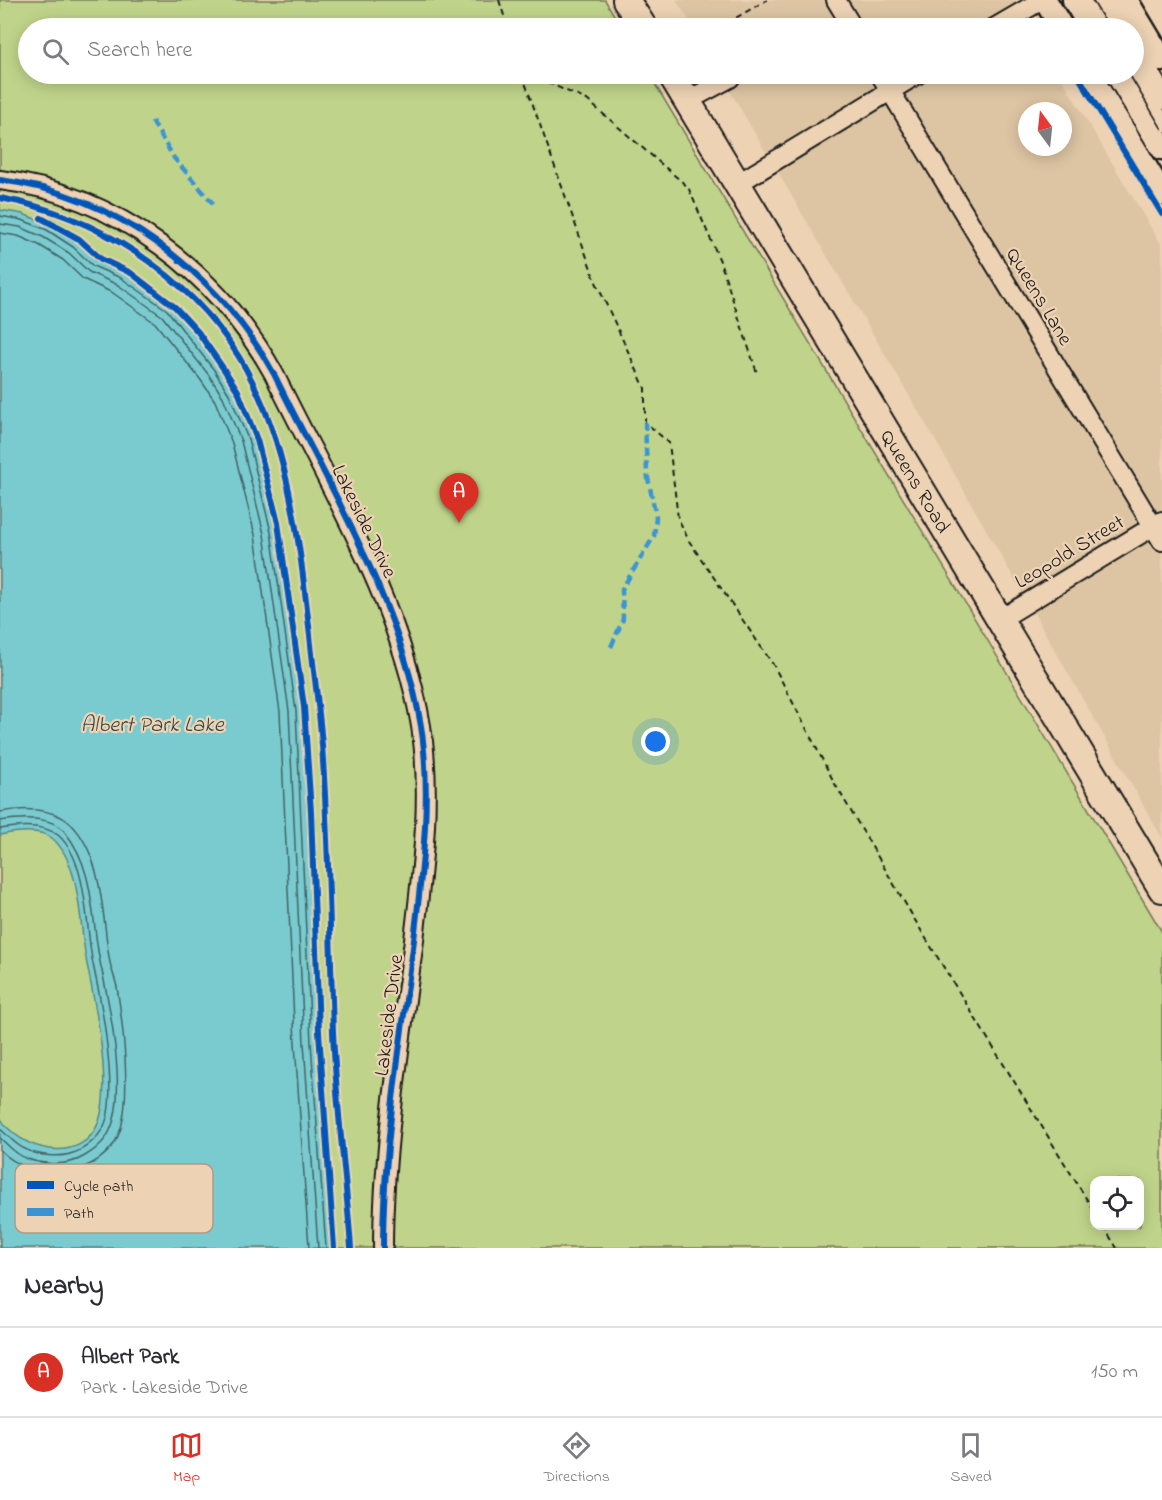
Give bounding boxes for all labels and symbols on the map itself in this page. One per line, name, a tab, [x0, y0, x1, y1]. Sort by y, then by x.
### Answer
north arrow	[1018, 102, 1072, 156]
street label: Queens Lane	[997, 242, 1080, 352]
street label: Queens Road	[871, 424, 957, 540]
street label: Lakeside Drive	[323, 460, 404, 584]
pin: A	[440, 474, 478, 523]
street label: Leopold Street	[1009, 508, 1131, 597]
water label: Albert Park Lake	[80, 710, 225, 742]
your location	[641, 727, 670, 756]
street label: Lakeside Drive	[368, 952, 412, 1078]
legend	[15, 1164, 213, 1233]
text: Cycle path	[64, 1175, 133, 1199]
text: Path	[64, 1202, 94, 1226]

